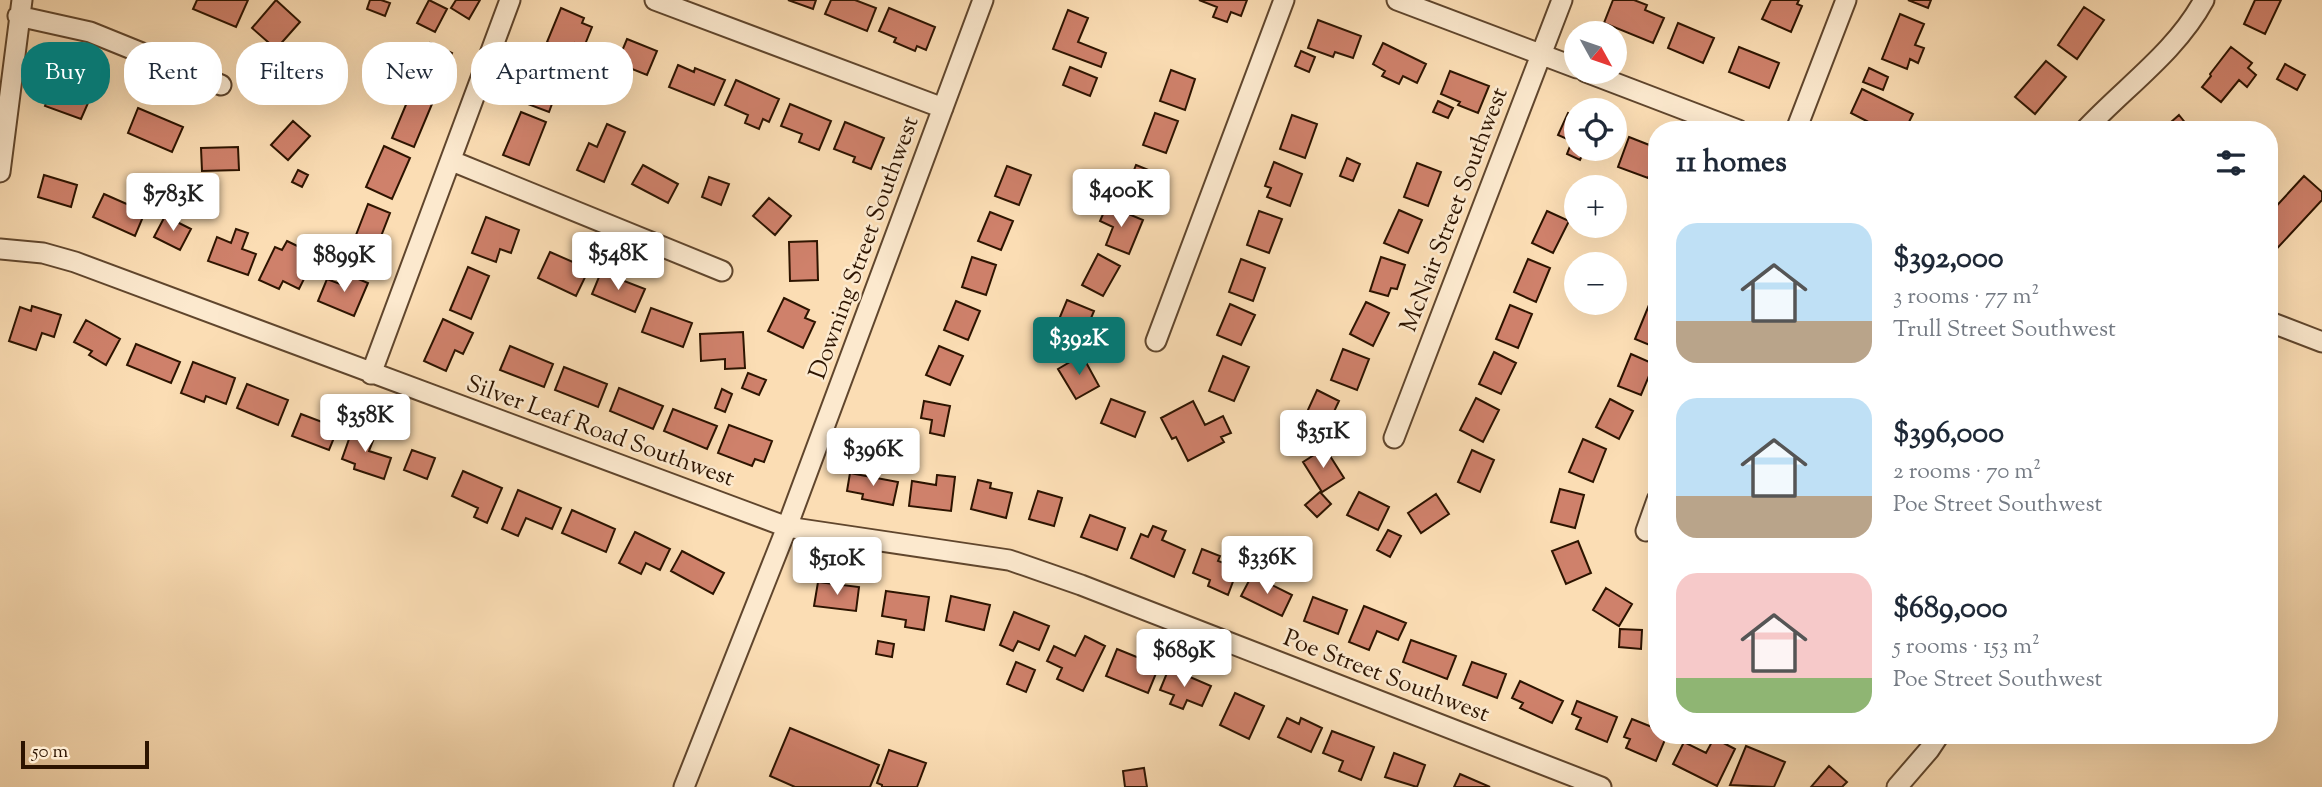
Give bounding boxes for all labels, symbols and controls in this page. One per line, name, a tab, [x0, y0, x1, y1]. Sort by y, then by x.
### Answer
north arrow	[1564, 21, 1628, 84]
map controls	[1564, 21, 1627, 315]
chip: Buy	[21, 42, 110, 105]
chip: Rent	[124, 42, 222, 105]
chip: Filters	[236, 42, 348, 105]
chip: New	[362, 42, 457, 105]
chip: Apartment	[471, 42, 633, 105]
street label: McNair Street Southwest	[1393, 83, 1517, 337]
button: locate	[1564, 98, 1627, 161]
street label: Downing Street Southwest	[802, 112, 928, 384]
text: 11 homes	[1676, 142, 1787, 185]
icon: filters	[2212, 144, 2250, 182]
pin: $400K	[1072, 170, 1170, 229]
pin: $783K	[124, 174, 222, 233]
text: $400K	[1089, 175, 1153, 208]
button: +	[1564, 175, 1627, 238]
text: $783K	[142, 179, 204, 212]
pin: $548K	[569, 232, 667, 292]
pin: $899K	[295, 234, 393, 294]
text: $548K	[588, 238, 648, 271]
text: $392,000	[1893, 238, 2004, 281]
text: $899K	[313, 240, 375, 273]
icon: home	[1732, 251, 1816, 335]
button: −	[1564, 252, 1627, 315]
text: 3 rooms · 77 m²	[1893, 281, 2039, 314]
text: Trull Street Southwest	[1893, 314, 2116, 347]
pin: $392K	[1030, 318, 1128, 377]
text: $392K	[1049, 323, 1109, 356]
street label: Silver Leaf Road Southwest	[461, 368, 739, 496]
pin: $358K	[316, 394, 414, 454]
text: $358K	[336, 400, 394, 433]
pin: $351K	[1274, 410, 1372, 470]
text: $396,000	[1893, 413, 2004, 456]
text: $351K	[1296, 416, 1350, 449]
icon: home	[1732, 426, 1816, 510]
pin: $396K	[824, 428, 922, 488]
text: $396K	[843, 434, 903, 467]
text: 2 rooms · 70 m²	[1893, 456, 2041, 489]
text: Poe Street Southwest	[1893, 489, 2102, 522]
pin: $336K	[1218, 536, 1316, 596]
pin: $510K	[788, 538, 886, 597]
text: $336K	[1238, 542, 1296, 575]
text: $510K	[809, 543, 865, 576]
text: $689,000	[1893, 588, 2008, 631]
icon: home	[1732, 601, 1816, 685]
street label: Poe Street Southwest	[1278, 622, 1494, 732]
pin: $689K	[1135, 630, 1233, 689]
text: 5 rooms · 153 m²	[1893, 631, 2040, 664]
text: $689K	[1152, 635, 1216, 668]
text: Poe Street Southwest	[1893, 664, 2102, 697]
scale bar	[21, 738, 149, 770]
text: 50 m	[32, 739, 68, 766]

